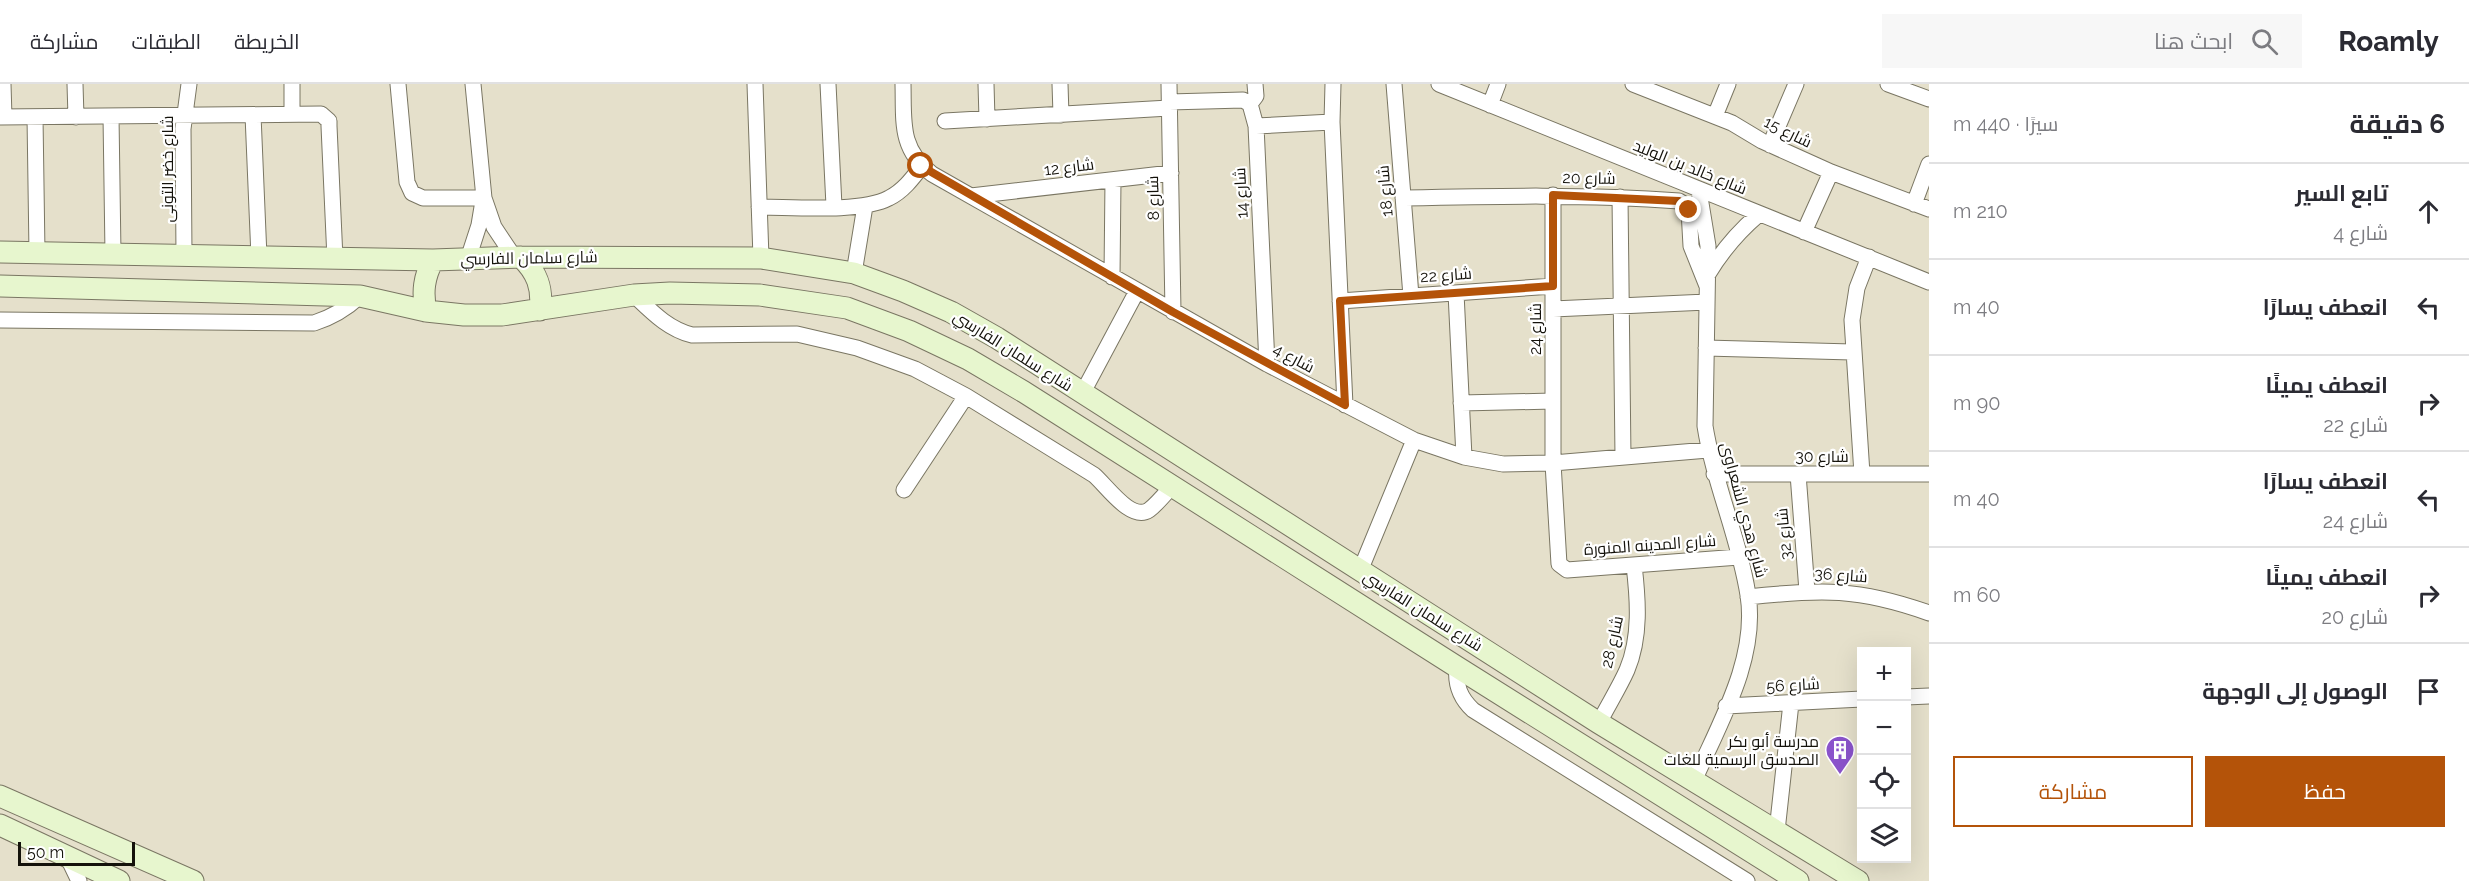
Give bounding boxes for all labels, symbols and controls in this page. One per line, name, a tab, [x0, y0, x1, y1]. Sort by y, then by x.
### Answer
search box	[1882, 14, 2302, 68]
icon: search	[2248, 25, 2281, 58]
text: Roamly	[2338, 25, 2439, 58]
text: ابحث هنا	[2154, 28, 2233, 54]
text: مشاركة	[30, 29, 99, 54]
text: الطبقات	[132, 29, 201, 54]
text: الخريطة	[234, 29, 300, 54]
text: 6 دقيقة	[2349, 109, 2445, 139]
street label: شارع 15	[1760, 112, 1815, 153]
text: سيرًا · 440 m	[1953, 112, 2058, 136]
street label: شارع خضر التونى	[158, 115, 179, 223]
street label: شارع خالد بن الوليد	[1630, 136, 1750, 200]
route start	[907, 152, 933, 178]
street label: شارع 12	[1043, 155, 1095, 181]
street label: شارع 18	[1373, 164, 1399, 217]
street label: شارع 14	[1230, 167, 1254, 219]
street label: شارع 20	[1562, 168, 1616, 190]
street label: شارع 8	[1143, 176, 1165, 220]
text: تابع السير	[2295, 180, 2388, 206]
icon: ahead	[2412, 195, 2445, 228]
route end	[1675, 196, 1701, 222]
text: 210 m	[1953, 199, 2008, 223]
text: شارع 4	[2333, 221, 2388, 245]
street label: شارع سلمان الفارسي	[460, 247, 598, 272]
street label: شارع 22	[1420, 264, 1473, 288]
icon: left	[2412, 291, 2445, 324]
text: انعطف يسارًا	[2263, 294, 2388, 320]
text: 40 m	[1953, 295, 2000, 319]
street label: شارع 24	[1526, 303, 1547, 355]
street label: شارع سلمان الفارسي	[948, 307, 1076, 398]
street label: شارع 4	[1269, 339, 1318, 378]
text: انعطف يمينًا	[2265, 372, 2388, 398]
icon: right	[2412, 387, 2445, 420]
text: 90 m	[1953, 391, 2000, 415]
text: شارع 22	[2323, 413, 2388, 437]
street label: شارع هدي الشعراوى	[1713, 440, 1771, 581]
street label: شارع 30	[1795, 447, 1849, 468]
text: انعطف يسارًا	[2263, 468, 2388, 494]
icon: left	[2412, 483, 2445, 516]
text: 40 m	[1953, 487, 2000, 511]
street label: شارع 32	[1772, 507, 1798, 561]
text: شارع 24	[2323, 509, 2388, 533]
street label: شارع المدينه المنورة	[1583, 531, 1717, 561]
street label: شارع 36	[1814, 564, 1868, 588]
text: انعطف يمينًا	[2265, 564, 2388, 590]
street label: شارع سلمان الفارسي	[1358, 567, 1486, 658]
icon: right	[2412, 579, 2445, 612]
text: 60 m	[1953, 583, 2001, 607]
text: شارع 20	[2321, 605, 2388, 629]
street label: شارع 28	[1597, 614, 1629, 670]
map controls	[1857, 647, 1911, 863]
button: +	[1857, 647, 1911, 701]
street label: شارع 56	[1766, 674, 1820, 698]
icon: arrive	[2412, 675, 2445, 708]
text: الوصول إلى الوجهة	[2202, 678, 2388, 704]
button: −	[1857, 701, 1911, 755]
place label: مدرسة أبو بكر الصدسق الرسمية للغات	[1664, 732, 1819, 770]
building icon: مدرسة أبو بكر الصدسق الرسمية للغات	[1824, 734, 1856, 776]
button: locate	[1857, 755, 1911, 809]
button: مشاركة	[1953, 756, 2193, 827]
button: حفظ	[2205, 756, 2445, 827]
button: layers	[1857, 809, 1911, 863]
scale bar	[18, 839, 135, 866]
text: 50 m	[27, 843, 64, 862]

